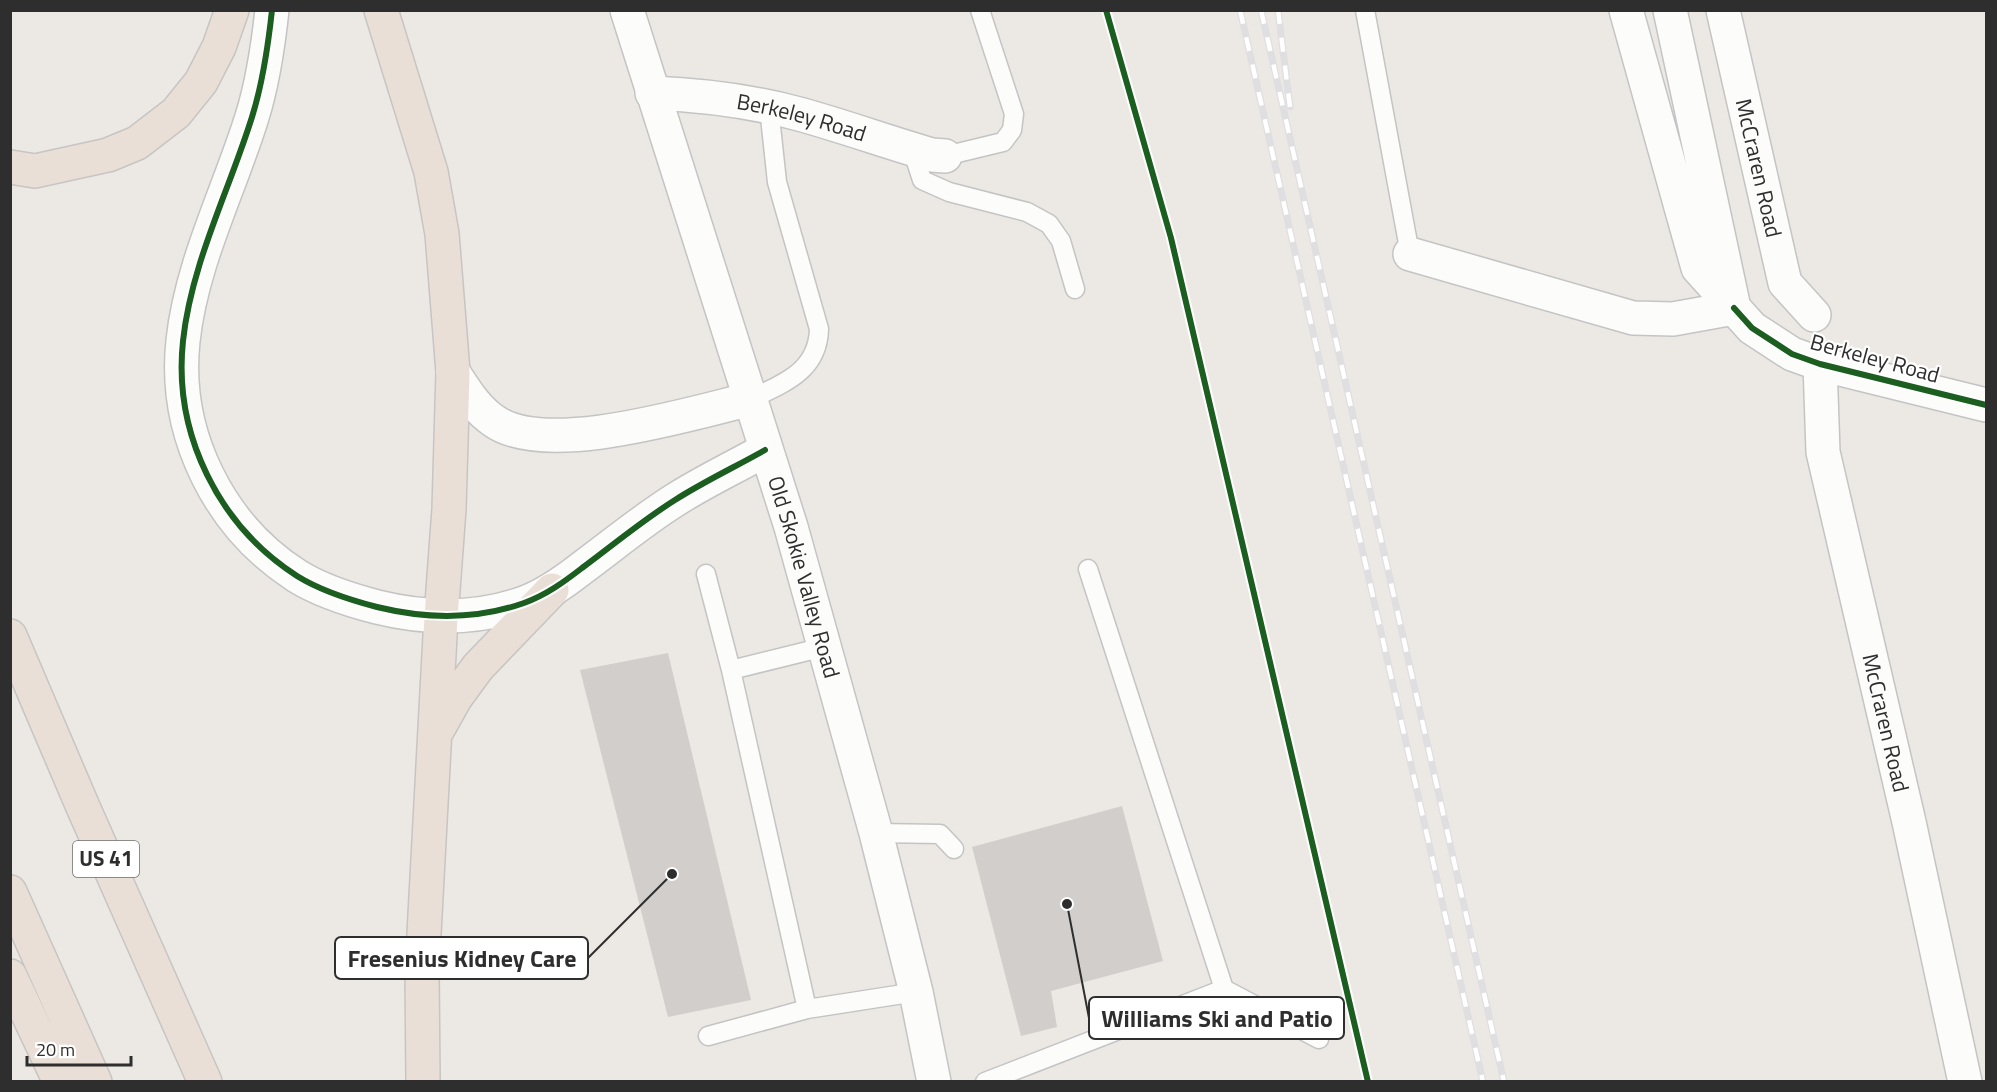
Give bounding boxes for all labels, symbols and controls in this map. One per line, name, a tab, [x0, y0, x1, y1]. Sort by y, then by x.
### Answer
street label: Berkeley Road	[734, 84, 871, 150]
street label: McCraren Road	[1727, 95, 1791, 241]
street label: Berkeley Road	[1806, 324, 1944, 392]
street label: Old Skokie Valley Road	[759, 472, 849, 682]
street label: McCraren Road	[1853, 650, 1918, 795]
road number: US 41	[73, 841, 139, 877]
callout: Fresenius Kidney Care	[335, 937, 588, 979]
text: Fresenius Kidney Care	[347, 940, 577, 976]
callout: Williams Ski and Patio	[1089, 997, 1344, 1039]
text: Williams Ski and Patio	[1101, 1000, 1333, 1036]
scale bar	[27, 1029, 130, 1067]
text: 20 m	[36, 1036, 75, 1063]

